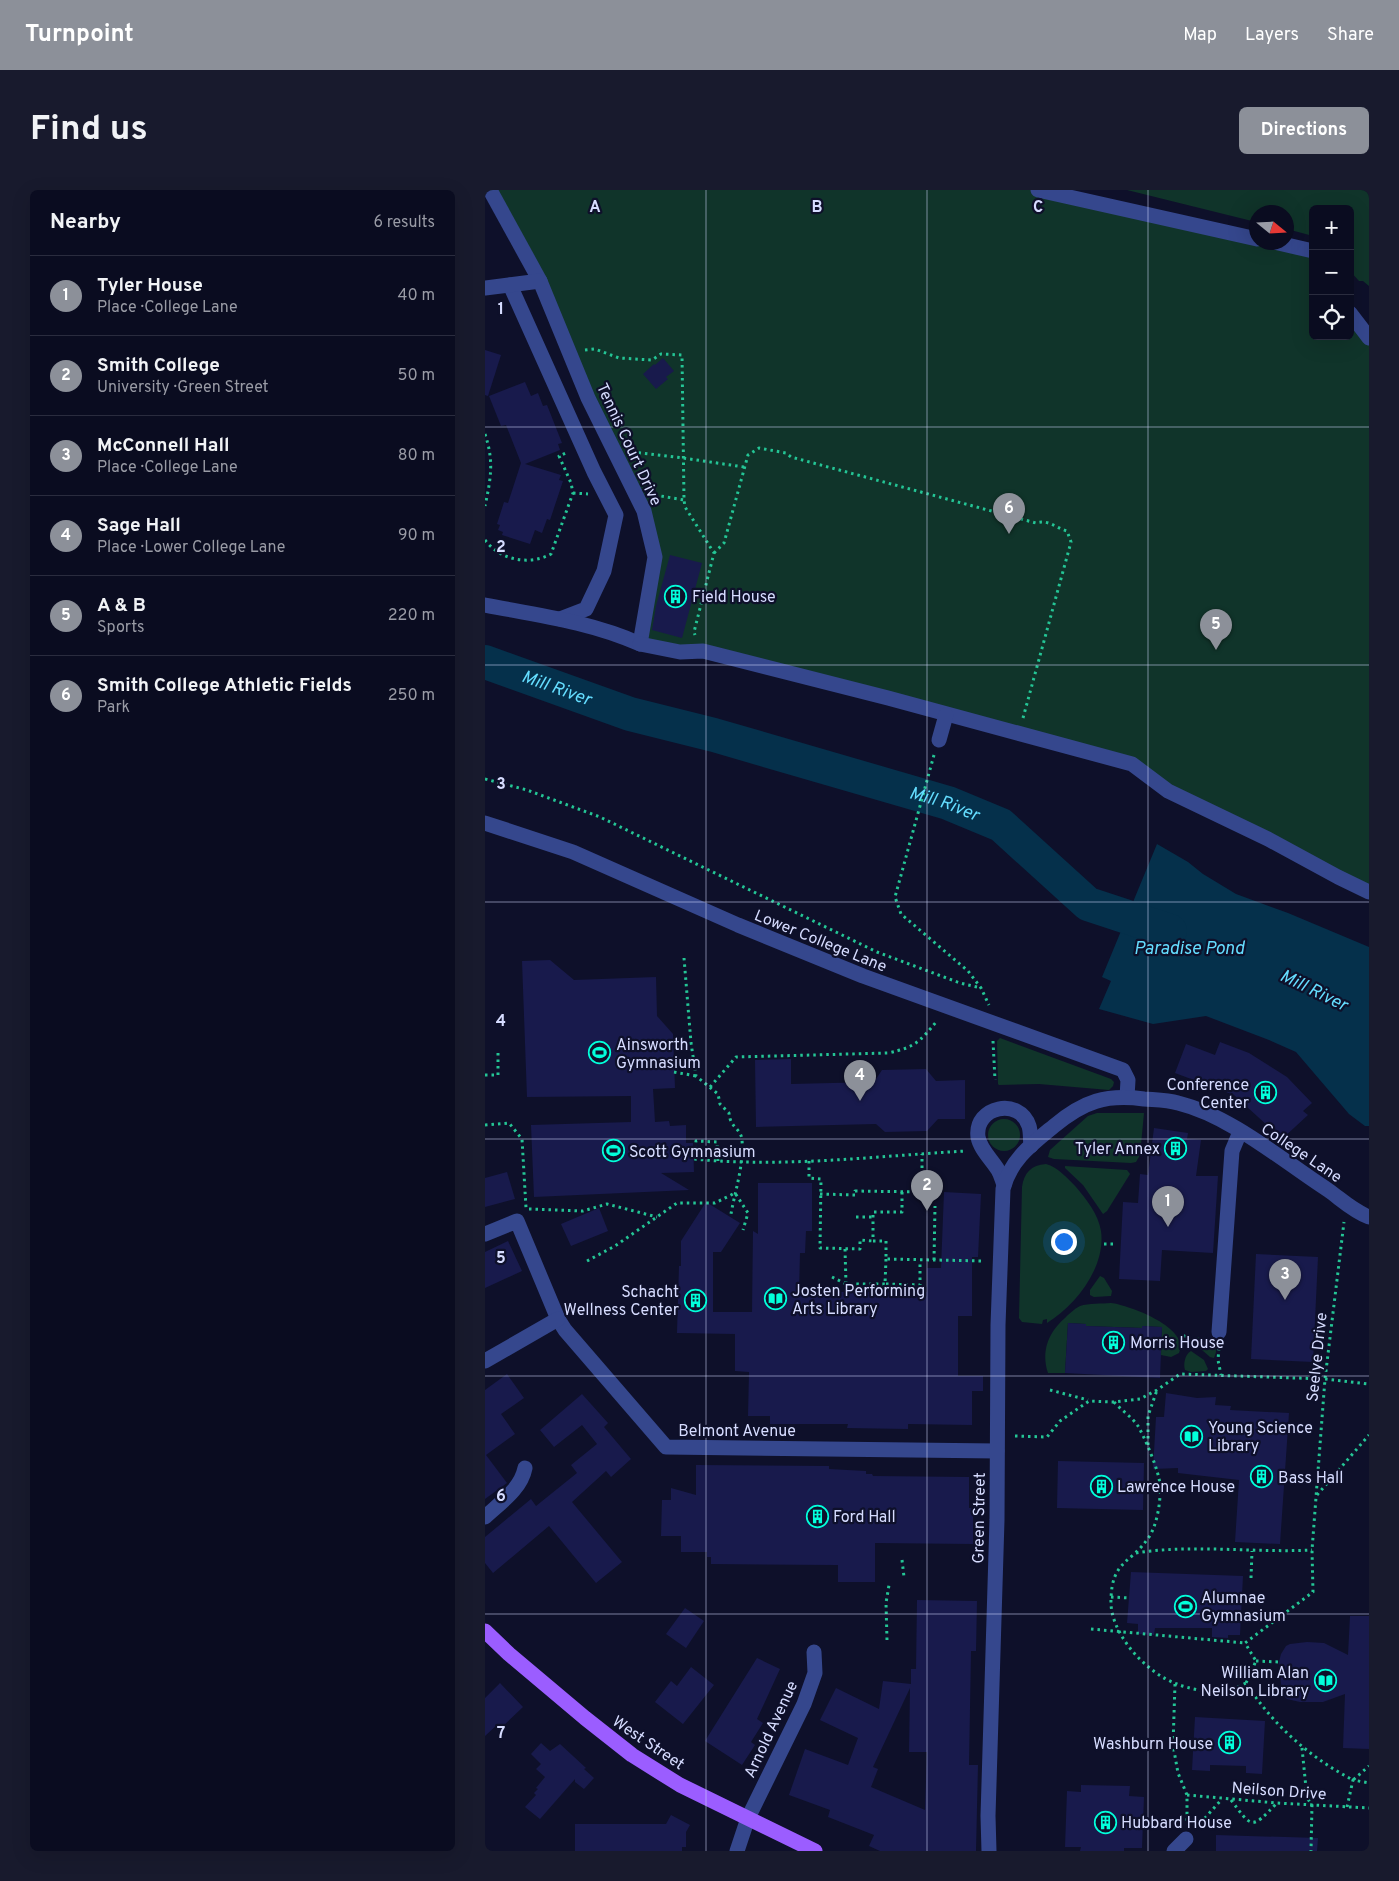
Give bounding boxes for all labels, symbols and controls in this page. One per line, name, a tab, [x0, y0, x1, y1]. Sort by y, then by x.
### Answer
text: Turnpoint	[25, 20, 134, 50]
text: Map	[1183, 24, 1217, 47]
text: Layers	[1245, 24, 1299, 47]
text: Share	[1327, 24, 1374, 47]
button: Directions	[1239, 107, 1369, 154]
text: Find us	[30, 108, 148, 152]
text: A	[589, 198, 601, 218]
text: B	[811, 198, 823, 218]
text: C	[1033, 198, 1043, 218]
north arrow	[1249, 205, 1294, 250]
map controls	[1309, 205, 1354, 340]
button: +	[1309, 205, 1354, 250]
text: Nearby	[50, 209, 121, 236]
text: 6 results	[373, 213, 435, 233]
button: −	[1309, 250, 1354, 295]
text: Tyler House	[97, 274, 203, 298]
text: 1	[63, 286, 69, 306]
text: 40 m	[397, 286, 435, 306]
button: locate	[1309, 295, 1354, 340]
text: Place · College Lane	[97, 298, 238, 318]
text: 1	[498, 300, 504, 320]
text: Smith College	[97, 354, 220, 378]
text: 2	[61, 366, 71, 386]
text: 50 m	[398, 366, 435, 386]
text: University · Green Street	[97, 378, 269, 398]
street label: Tennis Court Drive	[591, 380, 665, 509]
text: McConnell Hall	[97, 434, 229, 458]
text: 3	[61, 446, 71, 466]
text: 80 m	[398, 446, 435, 466]
text: Place · College Lane	[97, 458, 238, 478]
pin: 6	[993, 493, 1025, 534]
text: Sage Hall	[97, 514, 181, 538]
text: 4	[61, 526, 71, 546]
text: 90 m	[398, 526, 435, 546]
text: Place · Lower College Lane	[97, 538, 285, 558]
text: 2	[496, 538, 506, 558]
building icon: Field House	[664, 584, 688, 608]
place label: Field House	[692, 588, 776, 608]
text: A & B	[97, 594, 146, 618]
text: 5	[61, 606, 71, 626]
text: 220 m	[388, 606, 435, 626]
pin: 5	[1200, 609, 1232, 650]
text: Sports	[97, 618, 145, 638]
water label: Mill River	[518, 666, 596, 713]
text: Smith College Athletic Fields	[97, 674, 352, 698]
text: 6	[61, 686, 71, 706]
text: 250 m	[388, 686, 435, 706]
text: Park	[97, 698, 130, 718]
text: 3	[496, 775, 506, 795]
water label: Mill River	[906, 782, 984, 828]
street label: Lower College Lane	[751, 906, 889, 978]
water label: Paradise Pond	[1134, 938, 1245, 961]
water label: Mill River	[1276, 965, 1353, 1018]
text: 4	[496, 1012, 506, 1032]
place label: Ainsworth Gymnasium	[616, 1036, 701, 1074]
sports icon: Ainsworth Gymnasium	[588, 1041, 612, 1065]
pin: 4	[844, 1060, 876, 1101]
place label: Conference Center	[1166, 1076, 1249, 1114]
building icon: Conference Center	[1253, 1081, 1277, 1105]
street label: College Lane	[1257, 1119, 1345, 1188]
building icon: Tyler Annex	[1164, 1136, 1188, 1160]
sports icon: Scott Gymnasium	[601, 1139, 625, 1163]
place label: Tyler Annex	[1075, 1140, 1160, 1160]
place label: Scott Gymnasium	[629, 1143, 756, 1163]
pin: 2	[911, 1170, 943, 1211]
pin: 1	[1152, 1186, 1184, 1227]
your location	[1051, 1229, 1077, 1255]
text: 5	[496, 1249, 506, 1269]
pin: 3	[1269, 1259, 1301, 1300]
place label: Josten Performing Arts Library	[792, 1282, 925, 1320]
place label: Schacht Wellness Center	[564, 1283, 679, 1321]
library icon: Josten Performing Arts Library	[764, 1287, 788, 1311]
building icon: Schacht Wellness Center	[683, 1288, 707, 1312]
street label: Seelye Drive	[1303, 1312, 1333, 1403]
building icon: Morris House	[1102, 1330, 1126, 1354]
place label: Morris House	[1130, 1334, 1224, 1354]
place label: Young Science Library	[1208, 1419, 1313, 1457]
street label: Belmont Avenue	[678, 1422, 796, 1442]
library icon: Young Science Library	[1180, 1424, 1204, 1448]
building icon: Bass Hall	[1250, 1465, 1274, 1489]
place label: Bass Hall	[1278, 1469, 1343, 1489]
street label: Green Street	[969, 1472, 991, 1564]
building icon: Lawrence House	[1089, 1474, 1113, 1498]
place label: Lawrence House	[1117, 1478, 1235, 1498]
text: 6	[496, 1487, 506, 1507]
building icon: Ford Hall	[805, 1504, 829, 1528]
place label: Ford Hall	[833, 1508, 896, 1528]
place label: Alumnae Gymnasium	[1201, 1589, 1286, 1627]
sports icon: Alumnae Gymnasium	[1173, 1594, 1197, 1618]
place label: William Alan Neilson Library	[1201, 1664, 1309, 1702]
library icon: William Alan Neilson Library	[1313, 1669, 1337, 1693]
street label: Arnold Avenue	[741, 1678, 803, 1782]
street label: West Street	[608, 1712, 688, 1775]
text: 7	[497, 1724, 505, 1744]
building icon: Washburn House	[1217, 1731, 1241, 1755]
place label: Washburn House	[1093, 1735, 1213, 1755]
street label: Neilson Drive	[1231, 1779, 1327, 1805]
building icon: Hubbard House	[1093, 1810, 1117, 1834]
place label: Hubbard House	[1121, 1814, 1232, 1834]

